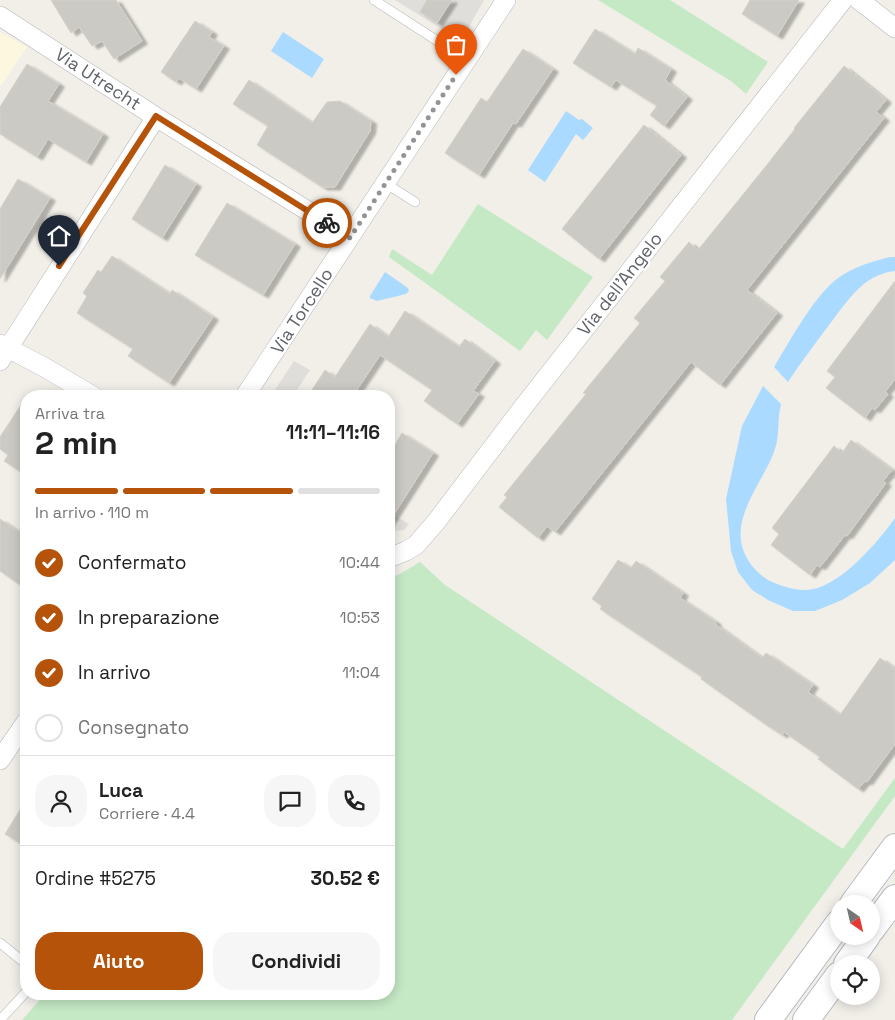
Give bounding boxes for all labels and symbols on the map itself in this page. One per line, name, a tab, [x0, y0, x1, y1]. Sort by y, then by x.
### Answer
pin	[435, 24, 477, 75]
street label: Via Utrecht	[51, 42, 146, 115]
courier	[302, 198, 352, 248]
pin	[38, 215, 80, 266]
street label: Via dell'Angelo	[572, 227, 667, 340]
street label: Via Torcello	[265, 263, 338, 358]
north arrow	[830, 895, 880, 945]

